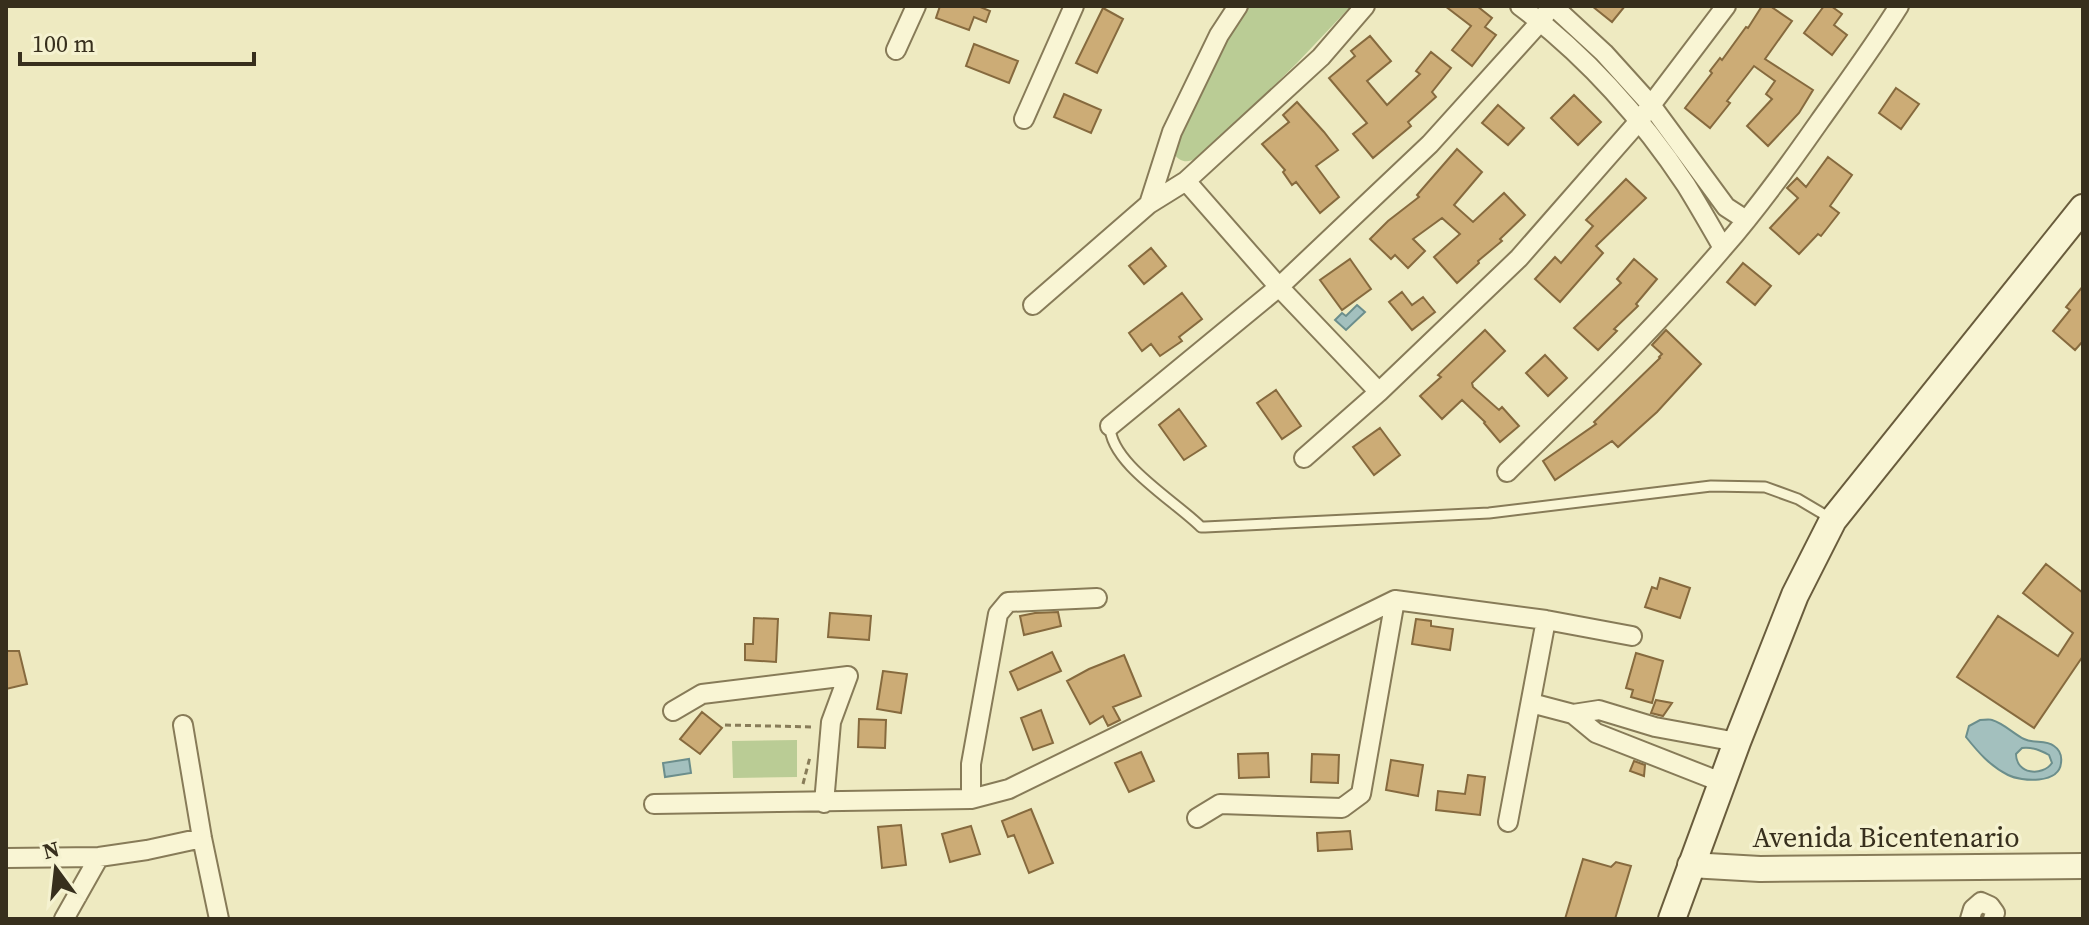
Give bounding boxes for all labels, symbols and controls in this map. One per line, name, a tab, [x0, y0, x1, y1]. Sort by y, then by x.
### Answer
scale bar	[20, 16, 254, 66]
text: 100 m	[32, 27, 95, 60]
street label: Avenida Bicentenario	[1752, 818, 2020, 856]
north arrow	[16, 829, 96, 909]
text: N	[39, 833, 62, 866]

